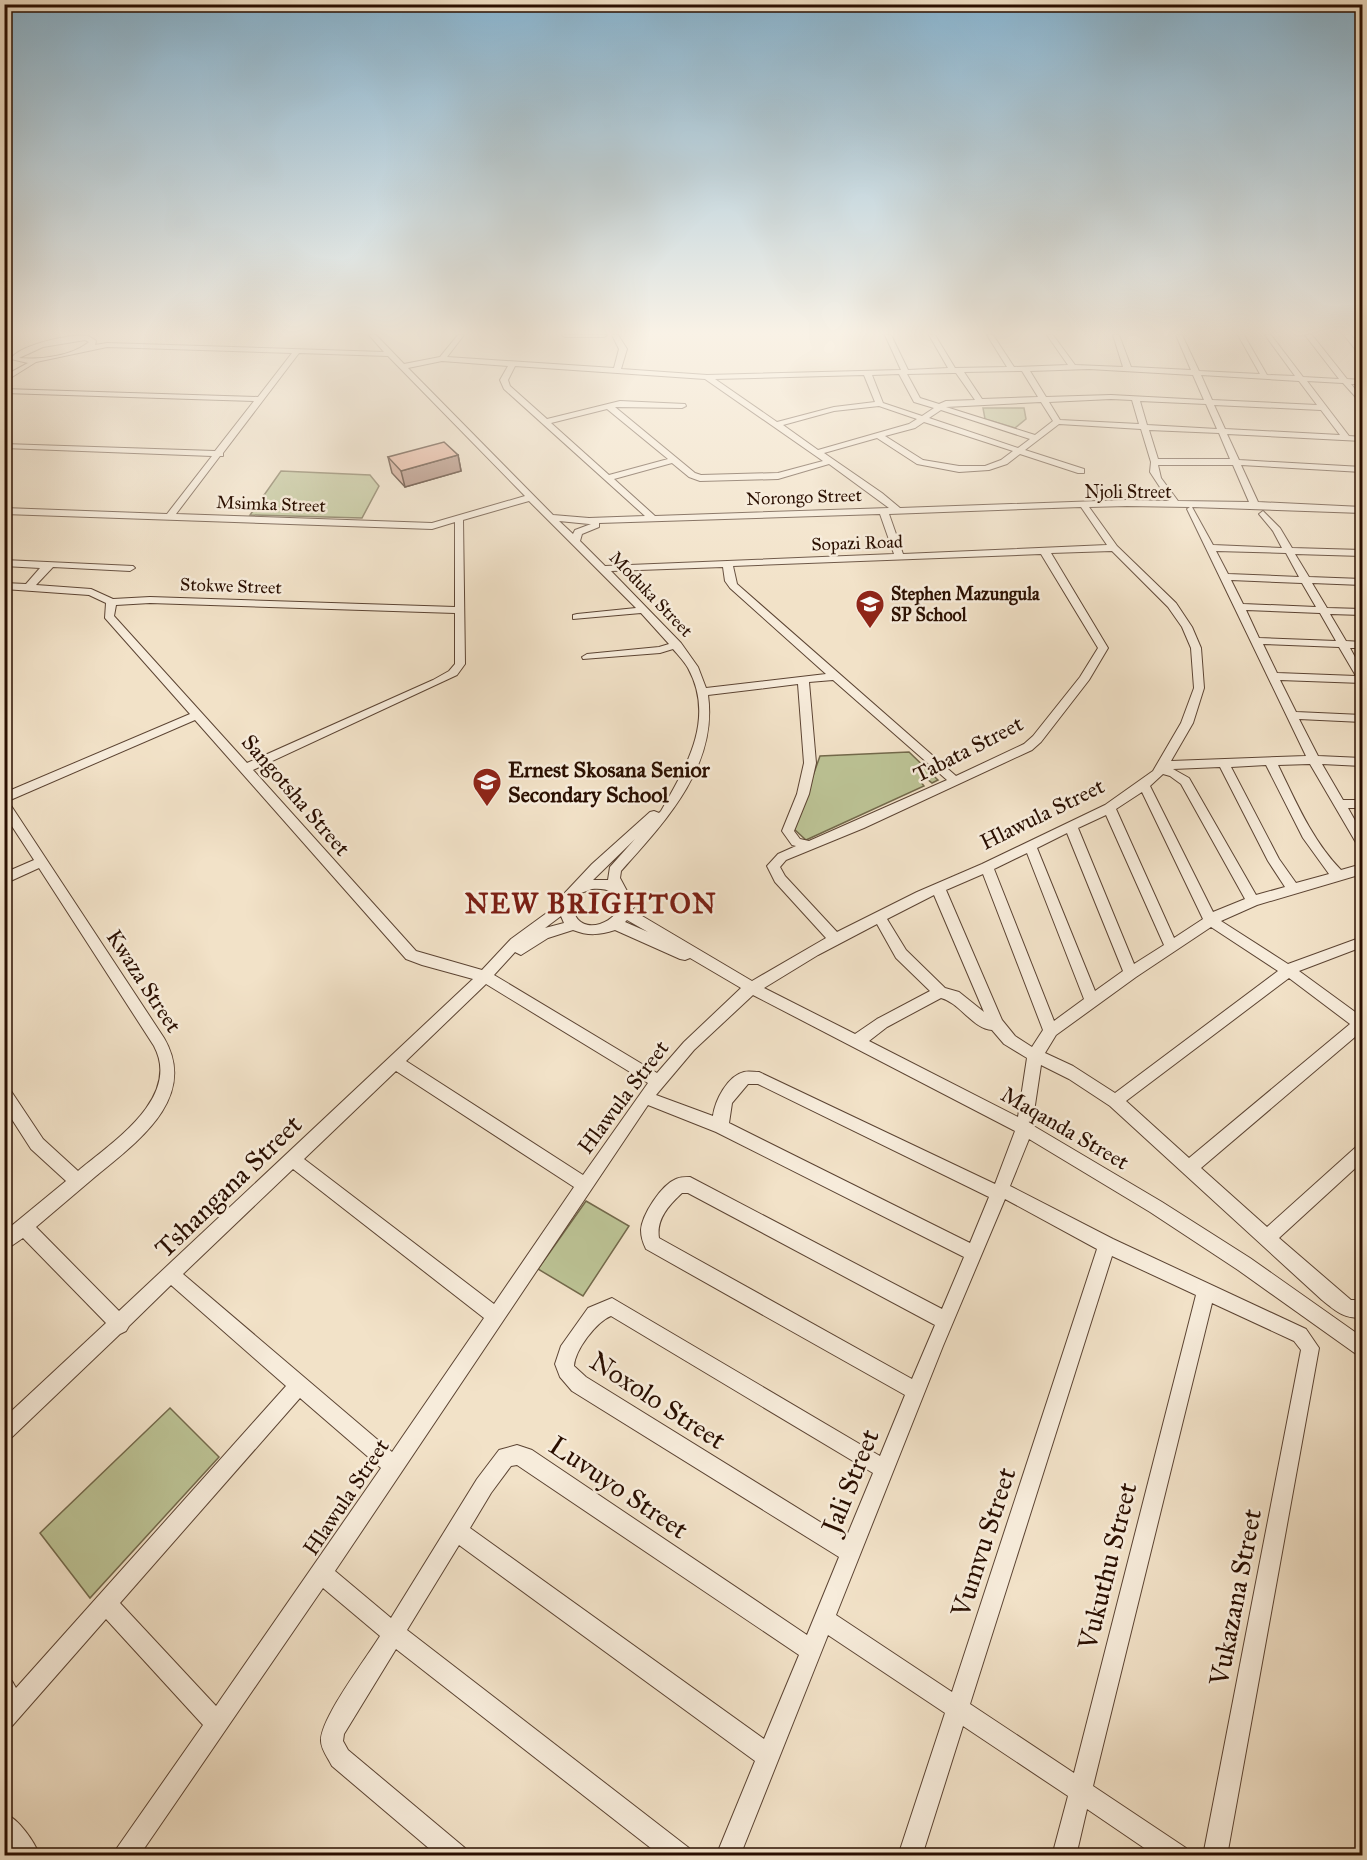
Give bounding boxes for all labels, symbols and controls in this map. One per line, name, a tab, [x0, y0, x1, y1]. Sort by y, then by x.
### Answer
street label: Njoli Street	[1084, 481, 1172, 503]
street label: Norongo Street	[746, 484, 863, 511]
street label: Msimka Street	[216, 491, 327, 517]
street label: Sopazi Road	[811, 530, 903, 556]
street label: Moduka Street	[605, 547, 698, 642]
street label: Stokwe Street	[180, 573, 283, 599]
place label: Stephen Mazungula SP School	[891, 583, 1040, 626]
school or university icon: Stephen Mazungula SP School	[854, 588, 886, 630]
street label: Tabata Street	[909, 710, 1028, 788]
street label: Sangotsha Street	[236, 729, 356, 861]
place label: Ernest Skosana Senior Secondary School	[508, 756, 711, 808]
school or university icon: Ernest Skosana Senior Secondary School	[471, 766, 503, 808]
street label: Hlawula Street	[975, 772, 1109, 856]
district label: NEW BRIGHTON	[465, 886, 717, 921]
street label: Kwaza Street	[101, 924, 187, 1038]
street label: Hlawula Street	[572, 1035, 675, 1159]
street label: Maqanda Street	[996, 1080, 1134, 1176]
street label: Tshangana Street	[148, 1107, 309, 1265]
street label: Noxolo Street	[584, 1344, 732, 1456]
street label: Jali Street	[813, 1424, 886, 1541]
street label: Luvuyo Street	[543, 1428, 695, 1546]
street label: Hlawula Street	[297, 1433, 395, 1560]
street label: Vumvu Street	[943, 1463, 1023, 1622]
street label: Vukuthu Street	[1070, 1479, 1144, 1654]
street label: Vukazana Street	[1202, 1506, 1268, 1689]

